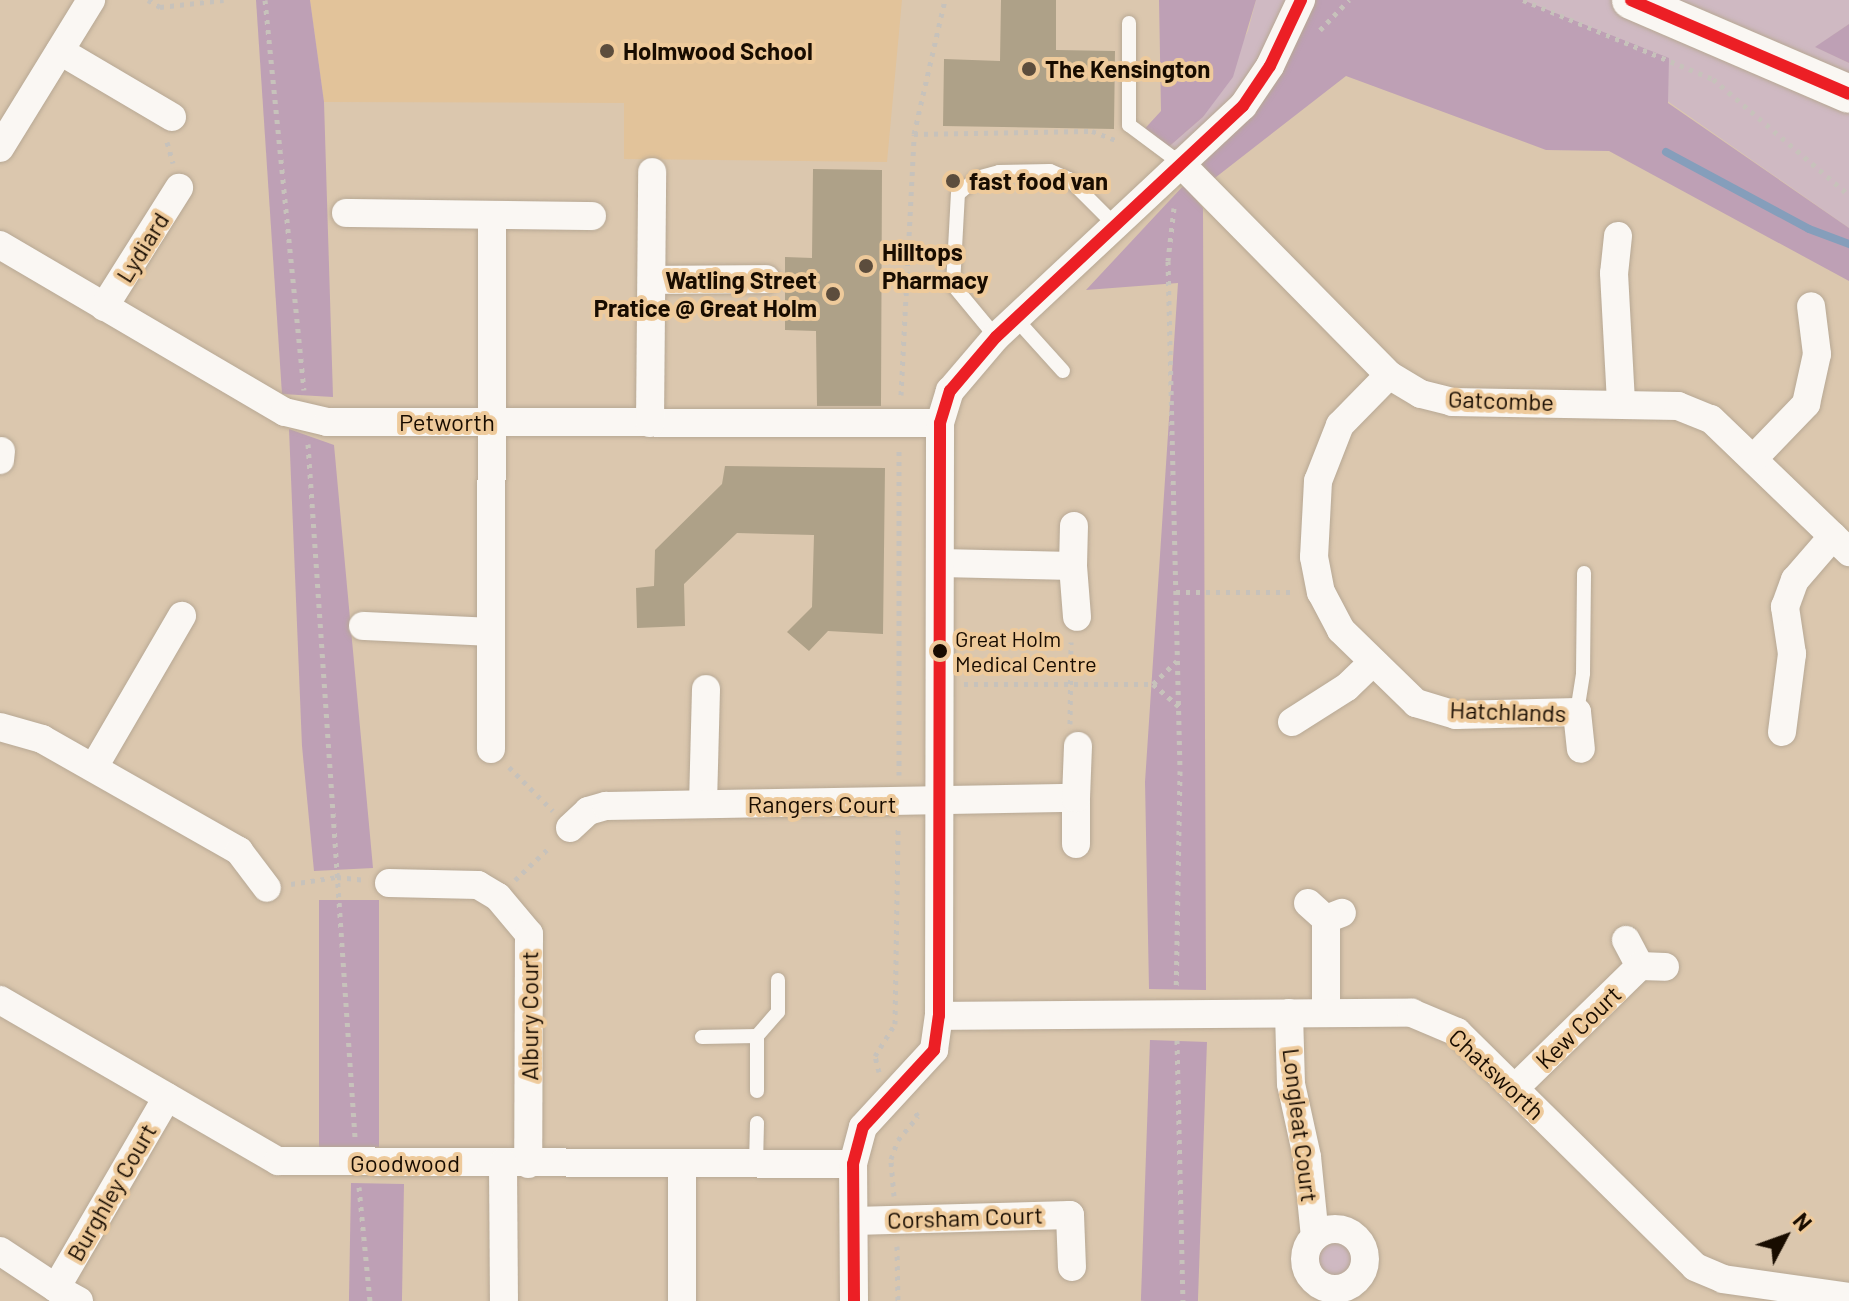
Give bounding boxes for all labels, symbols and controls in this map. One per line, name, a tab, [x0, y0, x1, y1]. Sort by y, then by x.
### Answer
place label: Holmwood School	[623, 37, 813, 65]
marker: Holmwood School	[598, 42, 616, 60]
place label: The Kensington	[1045, 55, 1210, 83]
marker: The Kensington	[1020, 60, 1038, 78]
place label: fast food van	[969, 167, 1108, 195]
marker: fast food van	[944, 172, 962, 190]
street label: Lydiard	[109, 207, 175, 287]
place label: Hilltops Pharmacy	[882, 238, 989, 294]
marker: Hilltops Pharmacy	[857, 257, 875, 275]
place label: Watling Street Pratice @ Great Holm	[594, 266, 817, 322]
marker: Watling Street Pratice @ Great Holm	[824, 285, 842, 303]
street label: Gatcombe	[1447, 384, 1555, 416]
street label: Petworth	[399, 408, 495, 436]
place label: Great Holm Medical Centre	[955, 625, 1097, 676]
marker: Great Holm Medical Centre	[932, 643, 948, 659]
street label: Hatchlands	[1449, 695, 1567, 727]
street label: Rangers Court	[748, 790, 896, 818]
street label: Albury Court	[515, 951, 543, 1081]
street label: Kew Court	[1529, 979, 1627, 1075]
street label: Chatsworth	[1443, 1023, 1551, 1125]
street label: Longleat Court	[1277, 1046, 1325, 1204]
street label: Burghley Court	[60, 1118, 162, 1266]
street label: Goodwood	[350, 1149, 460, 1177]
north arrow	[1745, 1197, 1825, 1277]
street label: Corsham Court	[887, 1200, 1043, 1234]
text: N	[1788, 1207, 1818, 1235]

